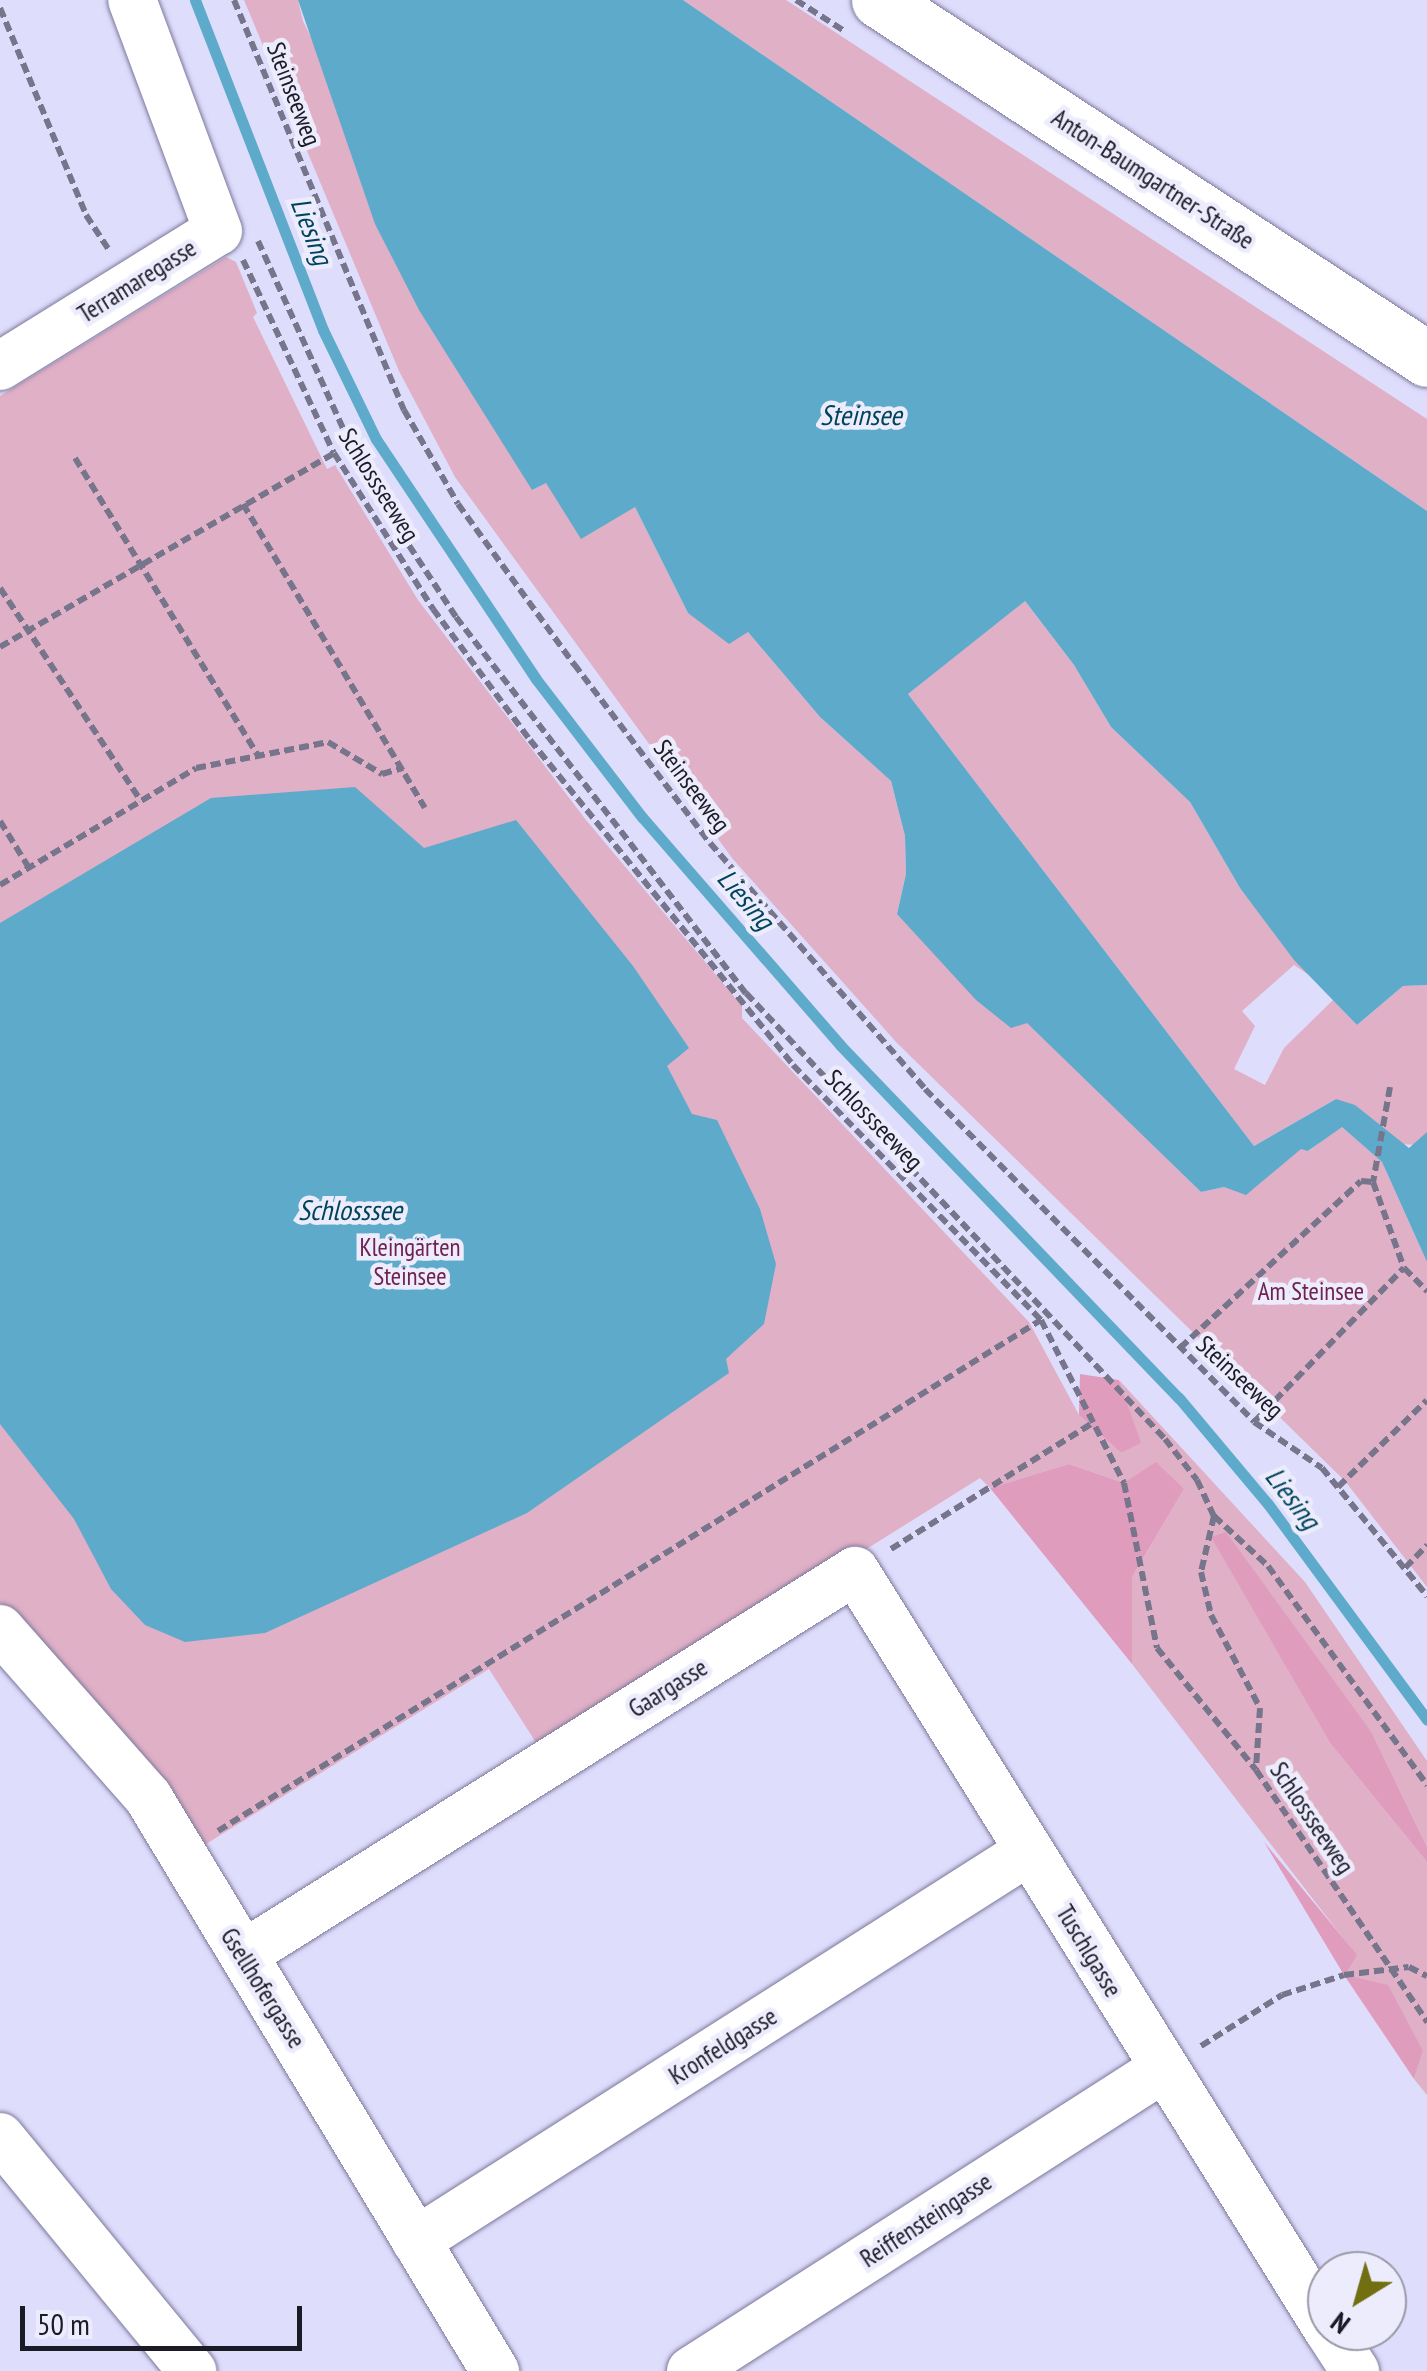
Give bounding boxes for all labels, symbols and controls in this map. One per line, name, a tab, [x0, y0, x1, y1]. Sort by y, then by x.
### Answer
street label: Steinseeweg	[261, 38, 327, 150]
street label: Anton-Baumgartner-Straße	[1046, 102, 1260, 256]
water label: Liesing	[284, 193, 340, 269]
street label: Terramaregasse	[72, 233, 202, 329]
water label: Steinsee	[820, 398, 902, 432]
street label: Schlossseeweg	[332, 423, 426, 547]
street label: Steinseeweg	[647, 734, 737, 838]
water label: Liesing	[711, 862, 781, 936]
street label: Schlossseeweg	[819, 1063, 929, 1177]
water label: Schlosssee	[298, 1193, 402, 1227]
park label: Kleingärten Steinsee	[359, 1233, 461, 1292]
park label: Am Steinsee	[1258, 1276, 1364, 1306]
street label: Steinseeweg	[1190, 1329, 1290, 1425]
water label: Liesing	[1258, 1460, 1328, 1536]
street label: Gaargasse	[623, 1652, 713, 1724]
street label: Schlossseeweg	[1264, 1756, 1360, 1880]
street label: Tuschlgasse	[1050, 1900, 1128, 2002]
street label: Gsellhofergasse	[214, 1923, 312, 2053]
street label: Kronfeldgasse	[663, 2001, 783, 2091]
street label: Reiffensteingasse	[855, 2166, 997, 2274]
north arrow	[1307, 2251, 1407, 2351]
scale bar	[25, 2286, 308, 2348]
text: 50 m	[37, 2304, 90, 2343]
text: N	[1323, 2304, 1357, 2343]

